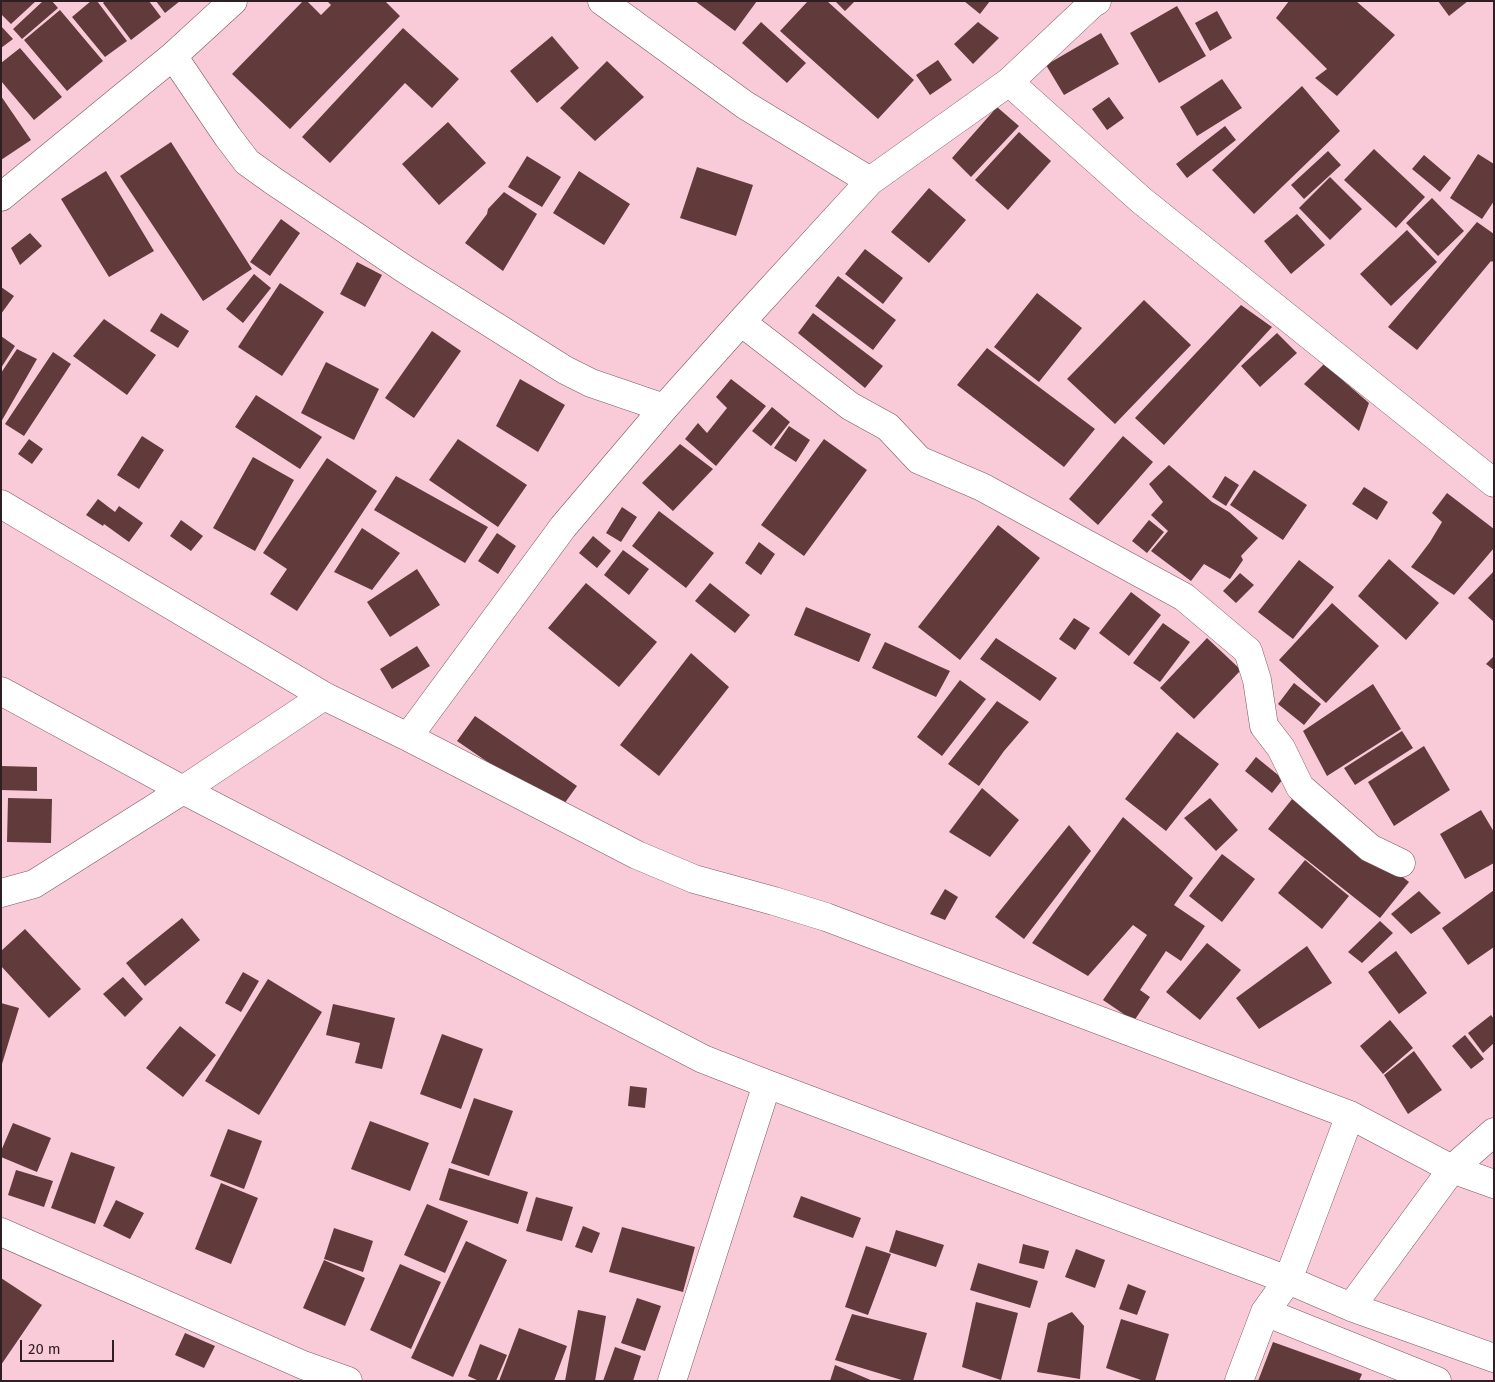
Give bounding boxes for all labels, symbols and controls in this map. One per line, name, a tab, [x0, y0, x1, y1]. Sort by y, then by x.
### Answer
scale bar	[22, 1330, 116, 1362]
text: 20 m	[28, 1340, 61, 1358]

